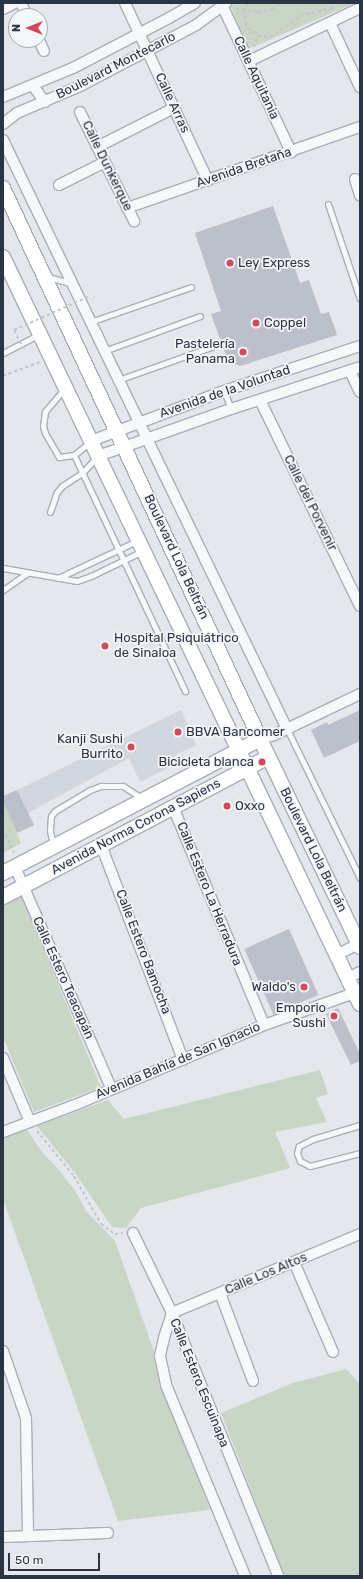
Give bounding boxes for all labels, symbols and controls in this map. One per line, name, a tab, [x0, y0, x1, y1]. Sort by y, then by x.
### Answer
north arrow	[8, 8, 48, 48]
text: N	[10, 24, 23, 32]
street label: Boulevard Montecarlo	[54, 29, 178, 103]
street label: Calle Aquitania	[230, 34, 282, 122]
street label: Calle Arras	[151, 70, 193, 136]
street label: Calle Dunkerque	[78, 118, 136, 214]
street label: Avenida Bretaña	[194, 144, 294, 192]
place label: Ley Express	[238, 255, 311, 271]
marker: Ley Express	[225, 258, 235, 268]
place label: Coppel	[264, 315, 306, 331]
marker: Coppel	[251, 318, 261, 328]
place label: Pastelería Panama	[175, 337, 235, 368]
marker: Pastelería Panama	[238, 347, 248, 357]
street label: Avenida de la Voluntad	[157, 362, 293, 422]
street label: Calle del Porvenir	[280, 452, 340, 554]
street label: Boulevard Lola Beltrán	[140, 492, 212, 622]
place label: Hospital Psiquiátrico de Sinaloa	[114, 631, 239, 662]
marker: Hospital Psiquiátrico de Sinaloa	[99, 640, 111, 652]
place label: BBVA Bancomer	[186, 724, 285, 740]
marker: BBVA Bancomer	[173, 727, 183, 737]
place label: Kanji Sushi Burrito	[57, 732, 123, 763]
marker: Kanji Sushi Burrito	[126, 742, 136, 752]
place label: Bicicleta blanca	[159, 754, 254, 770]
marker: Bicicleta blanca	[257, 757, 267, 767]
street label: Avenida Norma Corona Sapiens	[49, 776, 223, 878]
street label: Boulevard Lola Beltrán	[276, 785, 350, 915]
place label: Oxxo	[235, 798, 265, 814]
marker: Oxxo	[222, 801, 232, 811]
street label: Calle Estero La Herradura	[173, 820, 245, 968]
street label: Calle Estero Bamocha	[112, 888, 174, 1016]
street label: Calle Estero Teacapán	[29, 914, 97, 1042]
place label: Waldo's	[252, 979, 296, 995]
marker: Waldo's	[299, 982, 309, 992]
place label: Emporio Sushi	[276, 1001, 326, 1032]
marker: Emporio Sushi	[329, 1011, 339, 1021]
street label: Avenida Bahía de San Ignacio	[93, 1019, 263, 1103]
street label: Calle Los Altos	[222, 1250, 310, 1298]
street label: Calle Estero Escuinapa	[166, 1316, 232, 1450]
scale bar	[10, 1545, 102, 1571]
text: 50 m	[15, 1553, 43, 1567]

